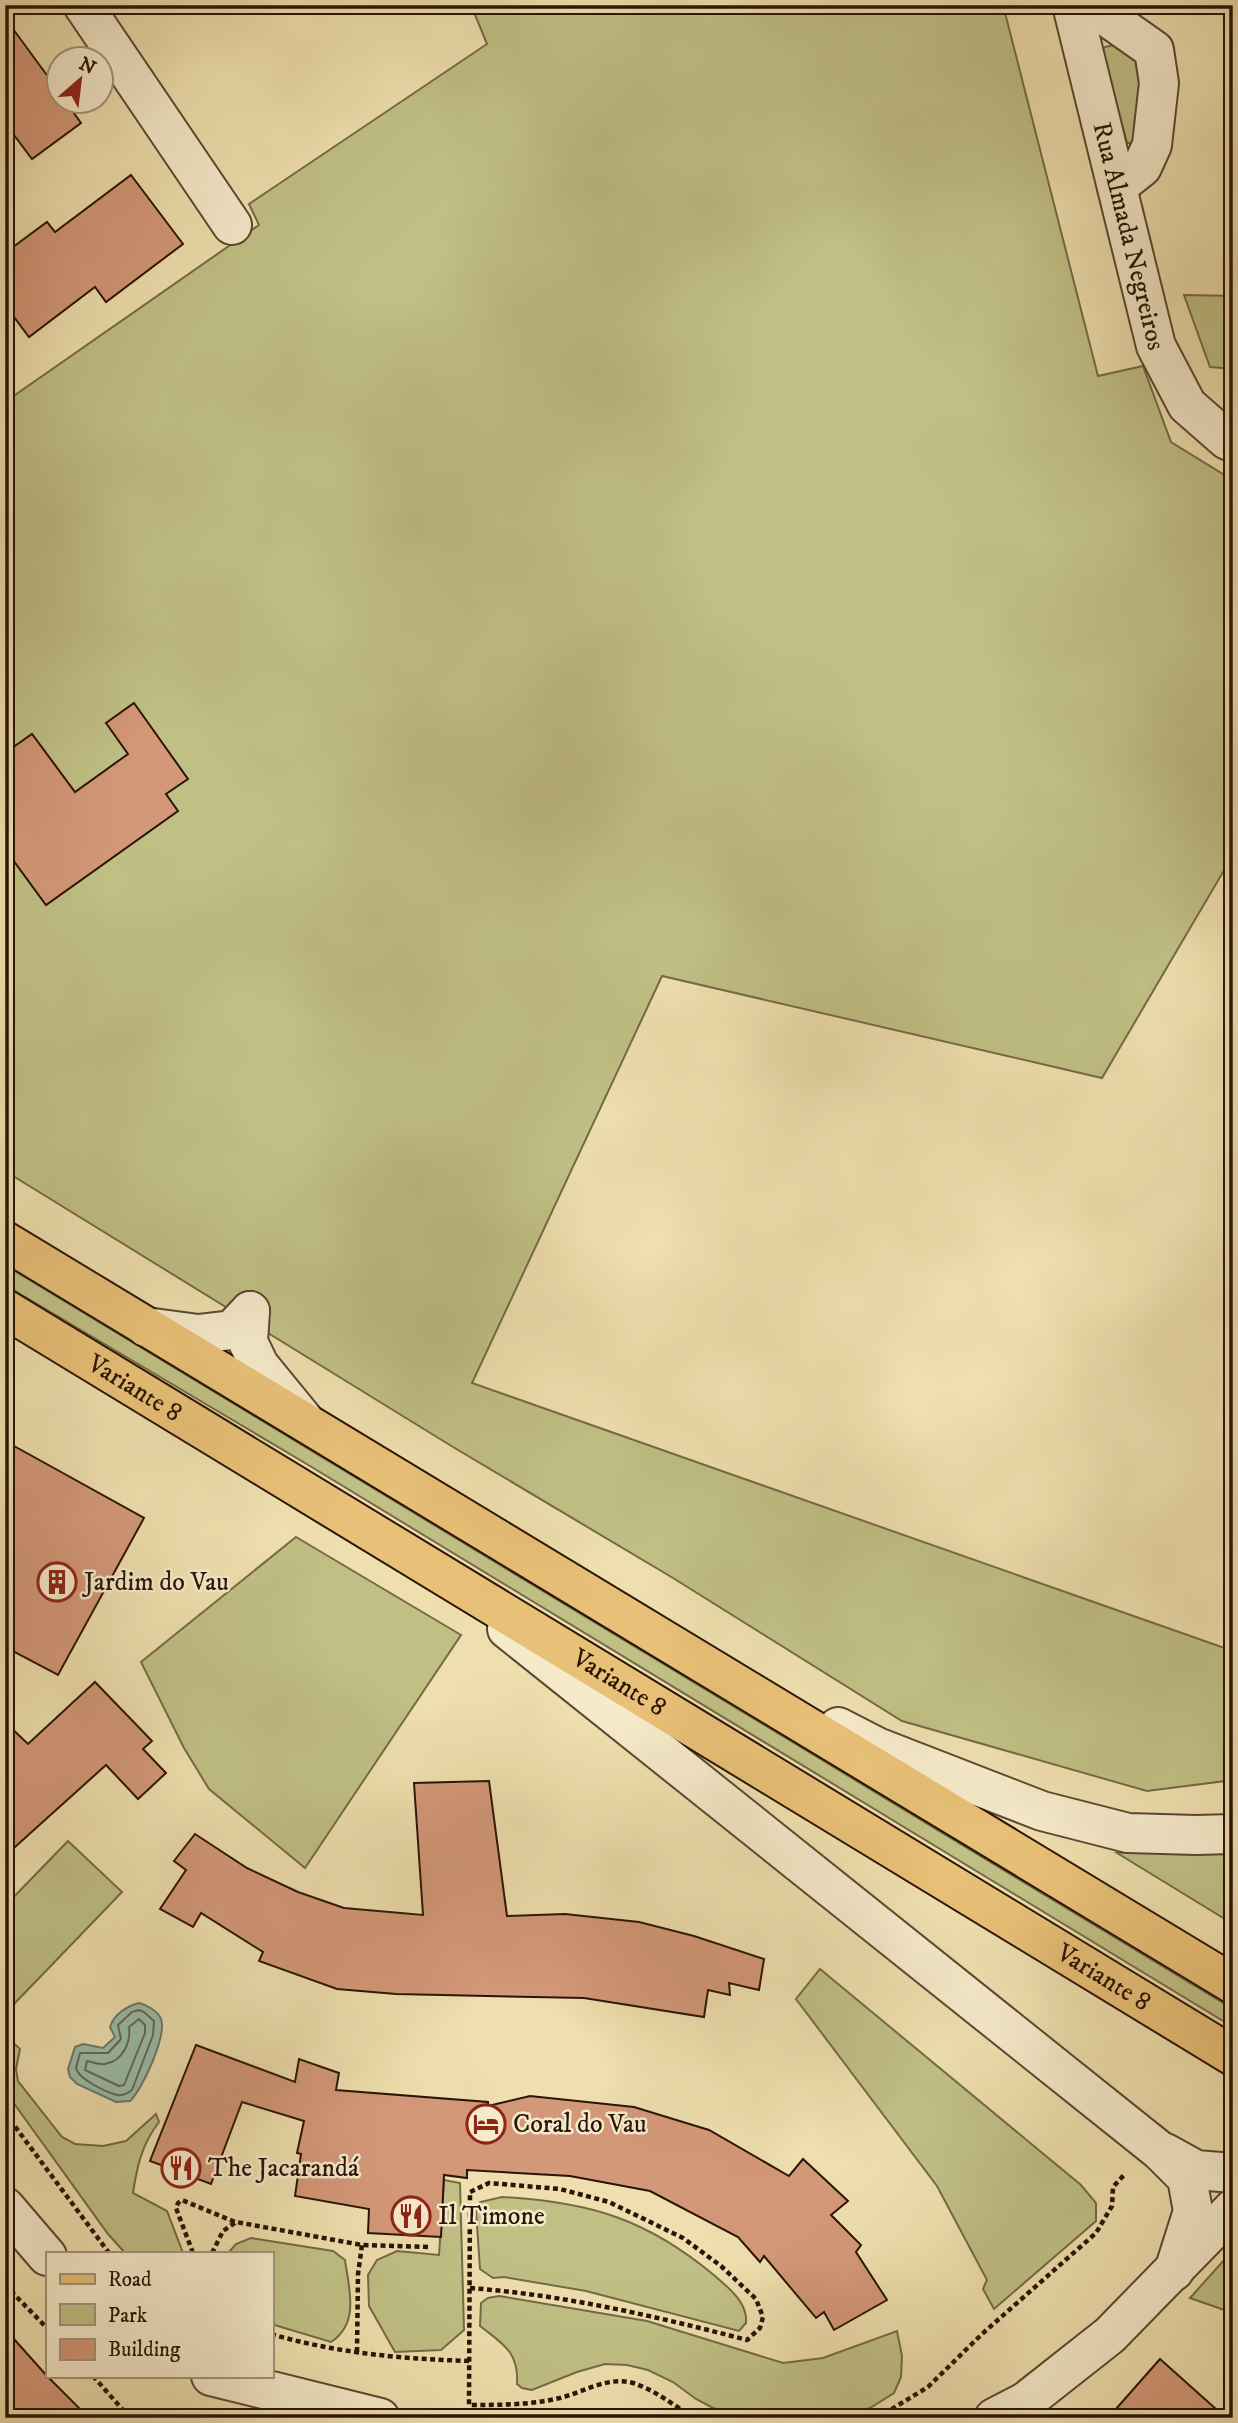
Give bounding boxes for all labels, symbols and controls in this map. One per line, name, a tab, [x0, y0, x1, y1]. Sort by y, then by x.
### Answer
north arrow	[46, 46, 116, 116]
text: N	[75, 52, 100, 80]
street label: Rua Almada Negreiros	[1085, 119, 1173, 353]
street label: Variante 8	[81, 1346, 188, 1429]
building icon: Jardim do Vau	[36, 1561, 78, 1603]
place label: Jardim do Vau	[82, 1566, 229, 1599]
street label: Variante 8	[565, 1641, 672, 1724]
street label: Variante 8	[1050, 1936, 1157, 2019]
hotel icon: Coral do Vau	[465, 2103, 507, 2145]
place label: Coral do Vau	[513, 2108, 647, 2141]
restaurant icon: The Jacarandá	[160, 2147, 202, 2189]
place label: The Jacarandá	[208, 2152, 359, 2185]
restaurant icon: Il Timone	[390, 2195, 432, 2237]
place label: Il Timone	[438, 2200, 545, 2233]
legend	[46, 2252, 273, 2378]
text: Road	[108, 2267, 152, 2293]
text: Park	[108, 2303, 148, 2329]
text: Building	[108, 2337, 181, 2363]

